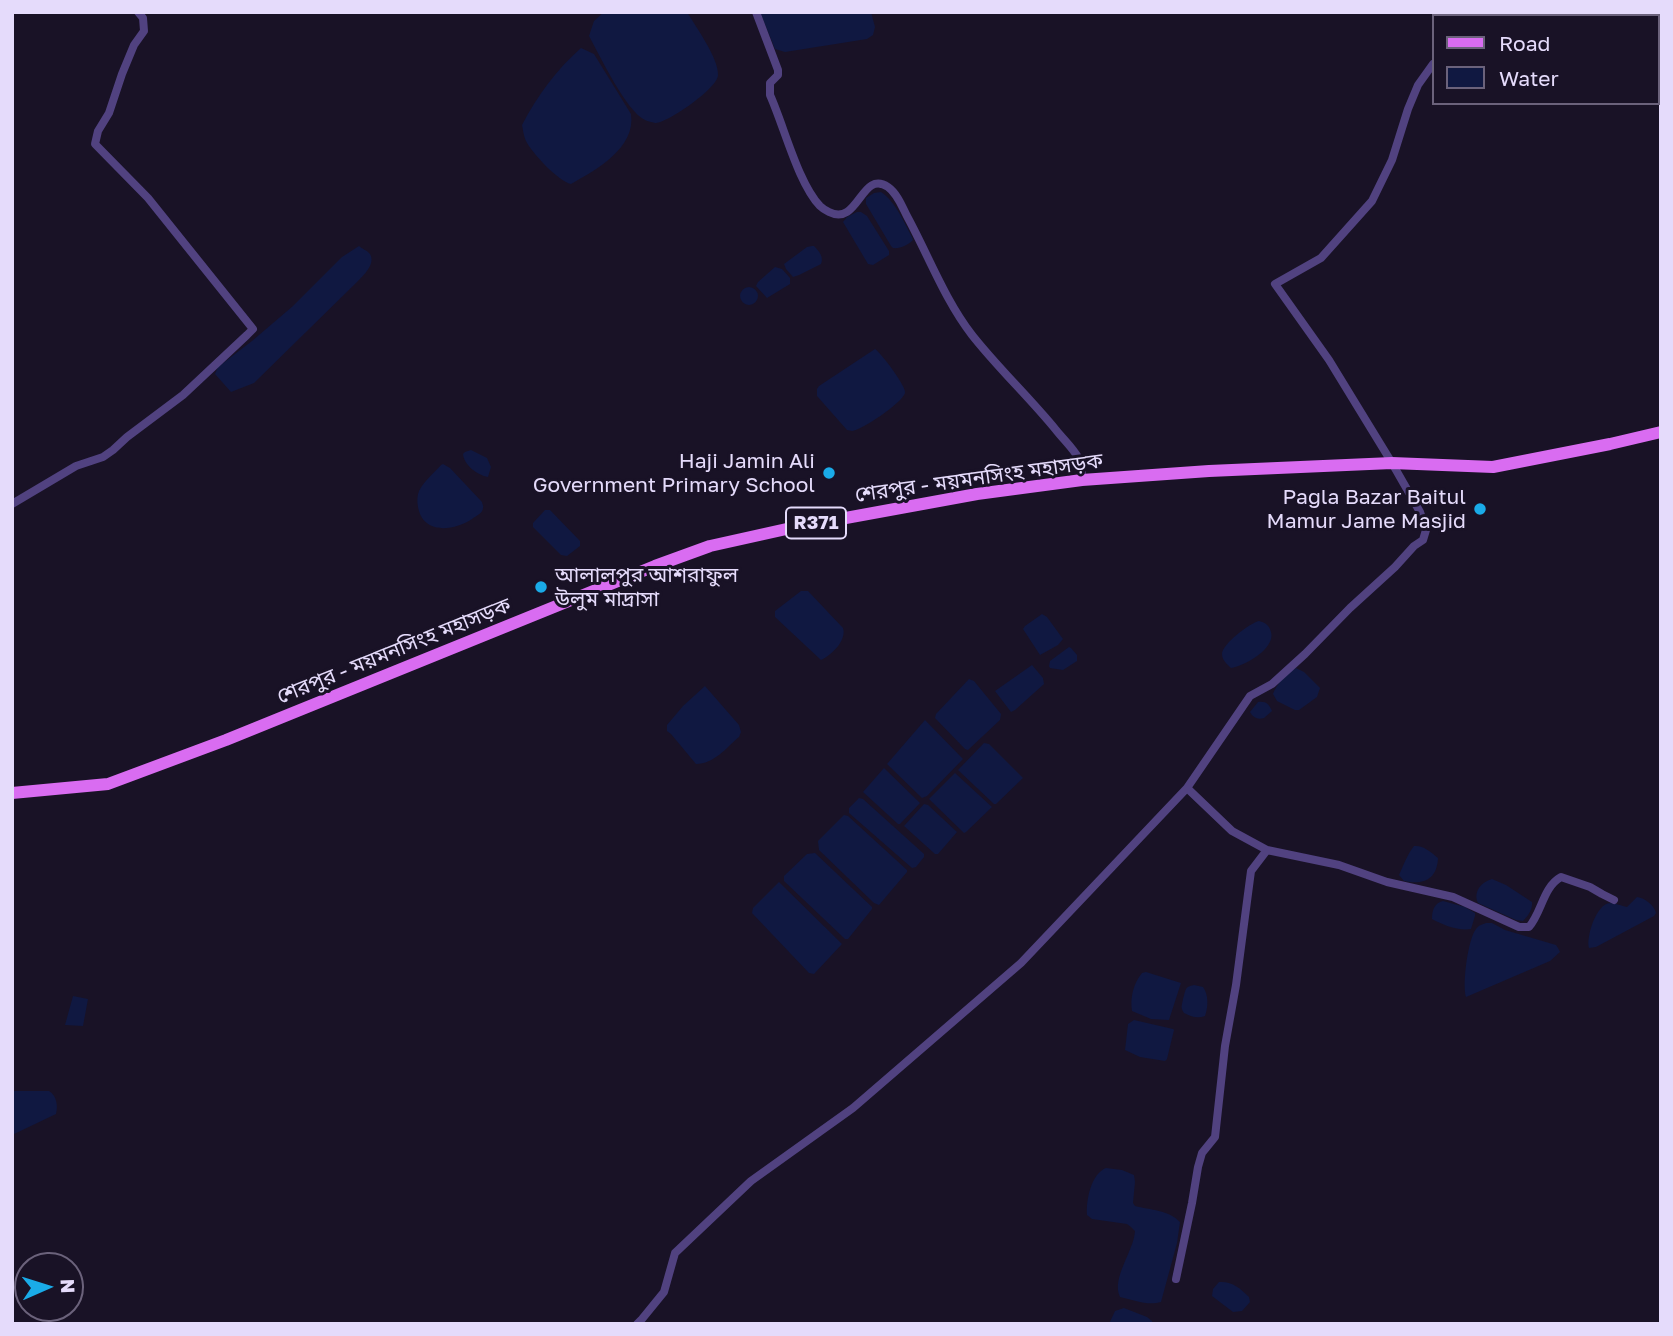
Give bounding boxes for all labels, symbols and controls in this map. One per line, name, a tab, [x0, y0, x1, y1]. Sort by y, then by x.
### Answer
legend	[1432, 14, 1659, 105]
text: Road	[1499, 30, 1550, 56]
text: Water	[1499, 65, 1559, 91]
place label: Haji Jamin Ali Government Primary School	[533, 448, 815, 498]
street label: শেরপুর - ময়মনসিংহ মহাসড়ক	[853, 448, 1105, 508]
marker: Haji Jamin Ali Government Primary School	[821, 465, 837, 481]
place label: Pagla Bazar Baitul Mamur Jame Masjid	[1267, 484, 1466, 534]
marker: Pagla Bazar Baitul Mamur Jame Masjid	[1472, 501, 1488, 517]
road number: R371	[786, 508, 846, 538]
place label: আলালপুর আশরাফুল উলুম মাদ্রাসা	[555, 562, 738, 612]
marker: আলালপুর আশরাফুল উলুম মাদ্রাসা	[533, 579, 549, 595]
street label: শেরপুর - ময়মনসিংহ মহাসড়ক	[273, 592, 515, 710]
north arrow	[14, 1252, 84, 1322]
text: N	[57, 1278, 80, 1294]

